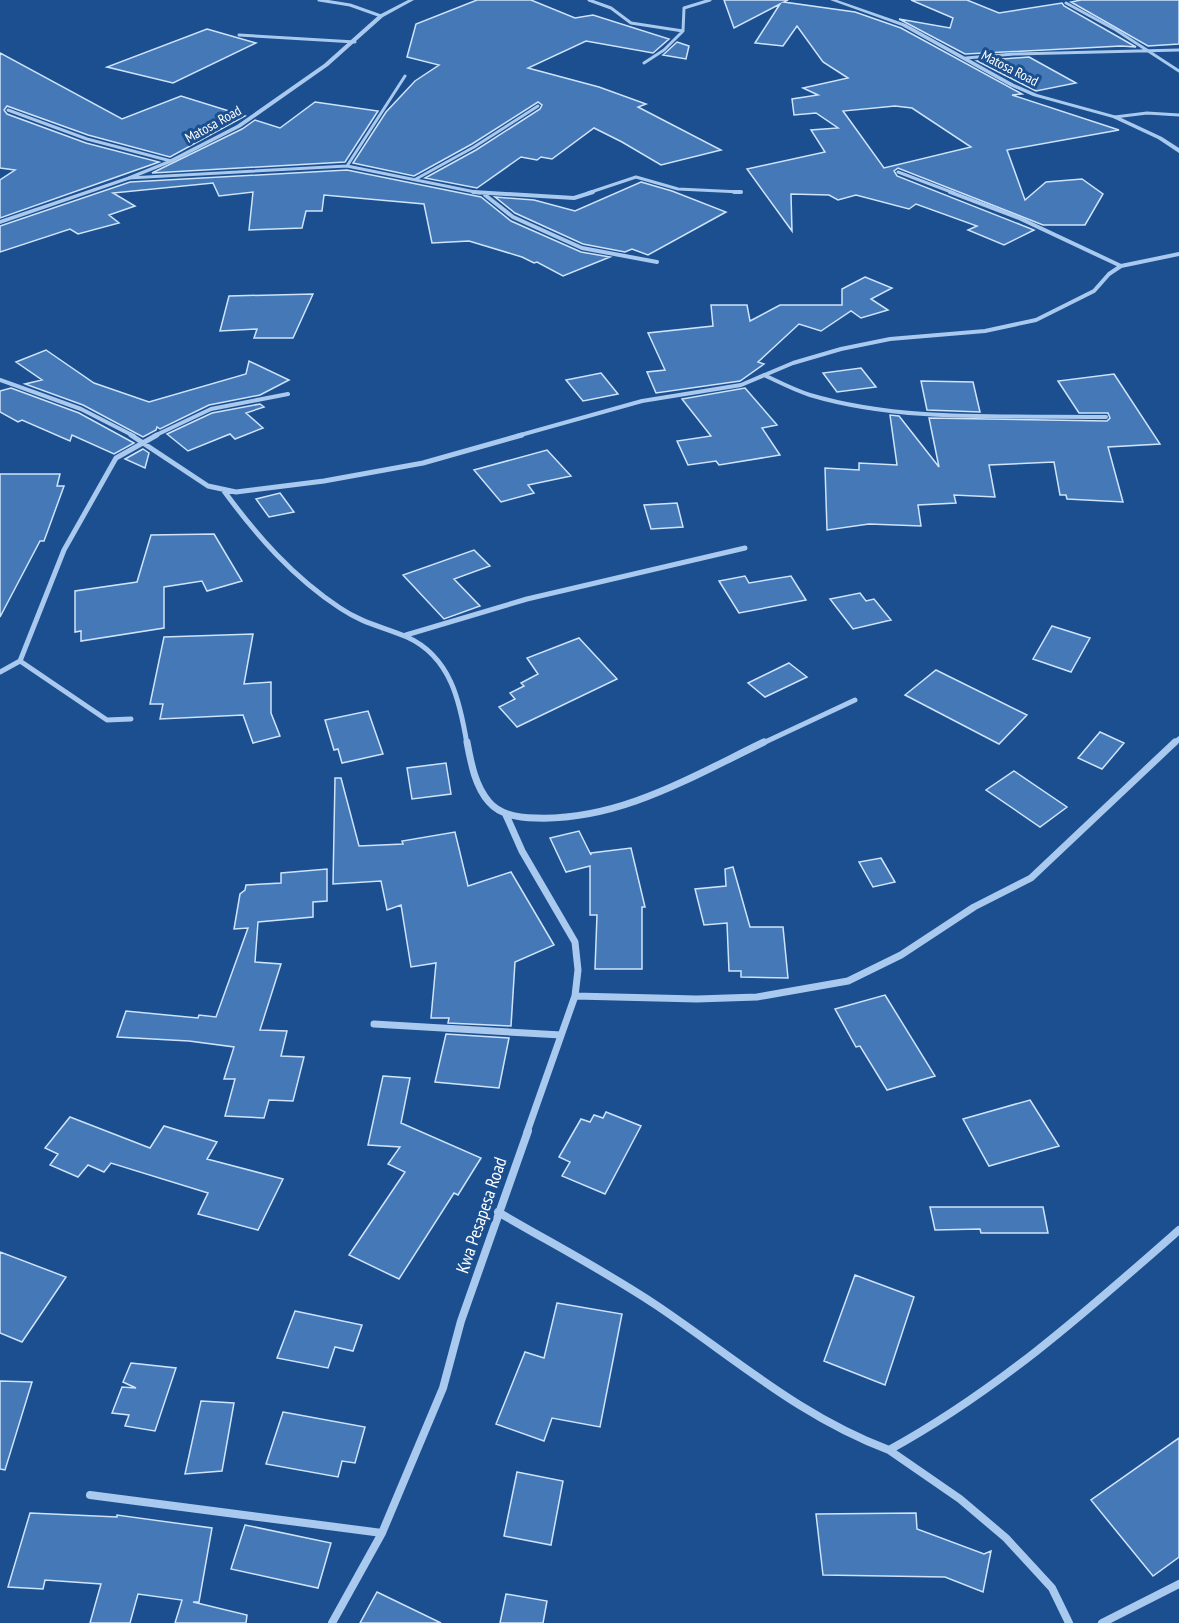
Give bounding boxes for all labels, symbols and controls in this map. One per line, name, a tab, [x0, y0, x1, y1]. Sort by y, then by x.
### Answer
street label: Matosa Road	[979, 46, 1041, 90]
street label: Matosa Road	[182, 101, 244, 147]
street label: Kwa Pesapesa Road	[450, 1154, 512, 1276]

